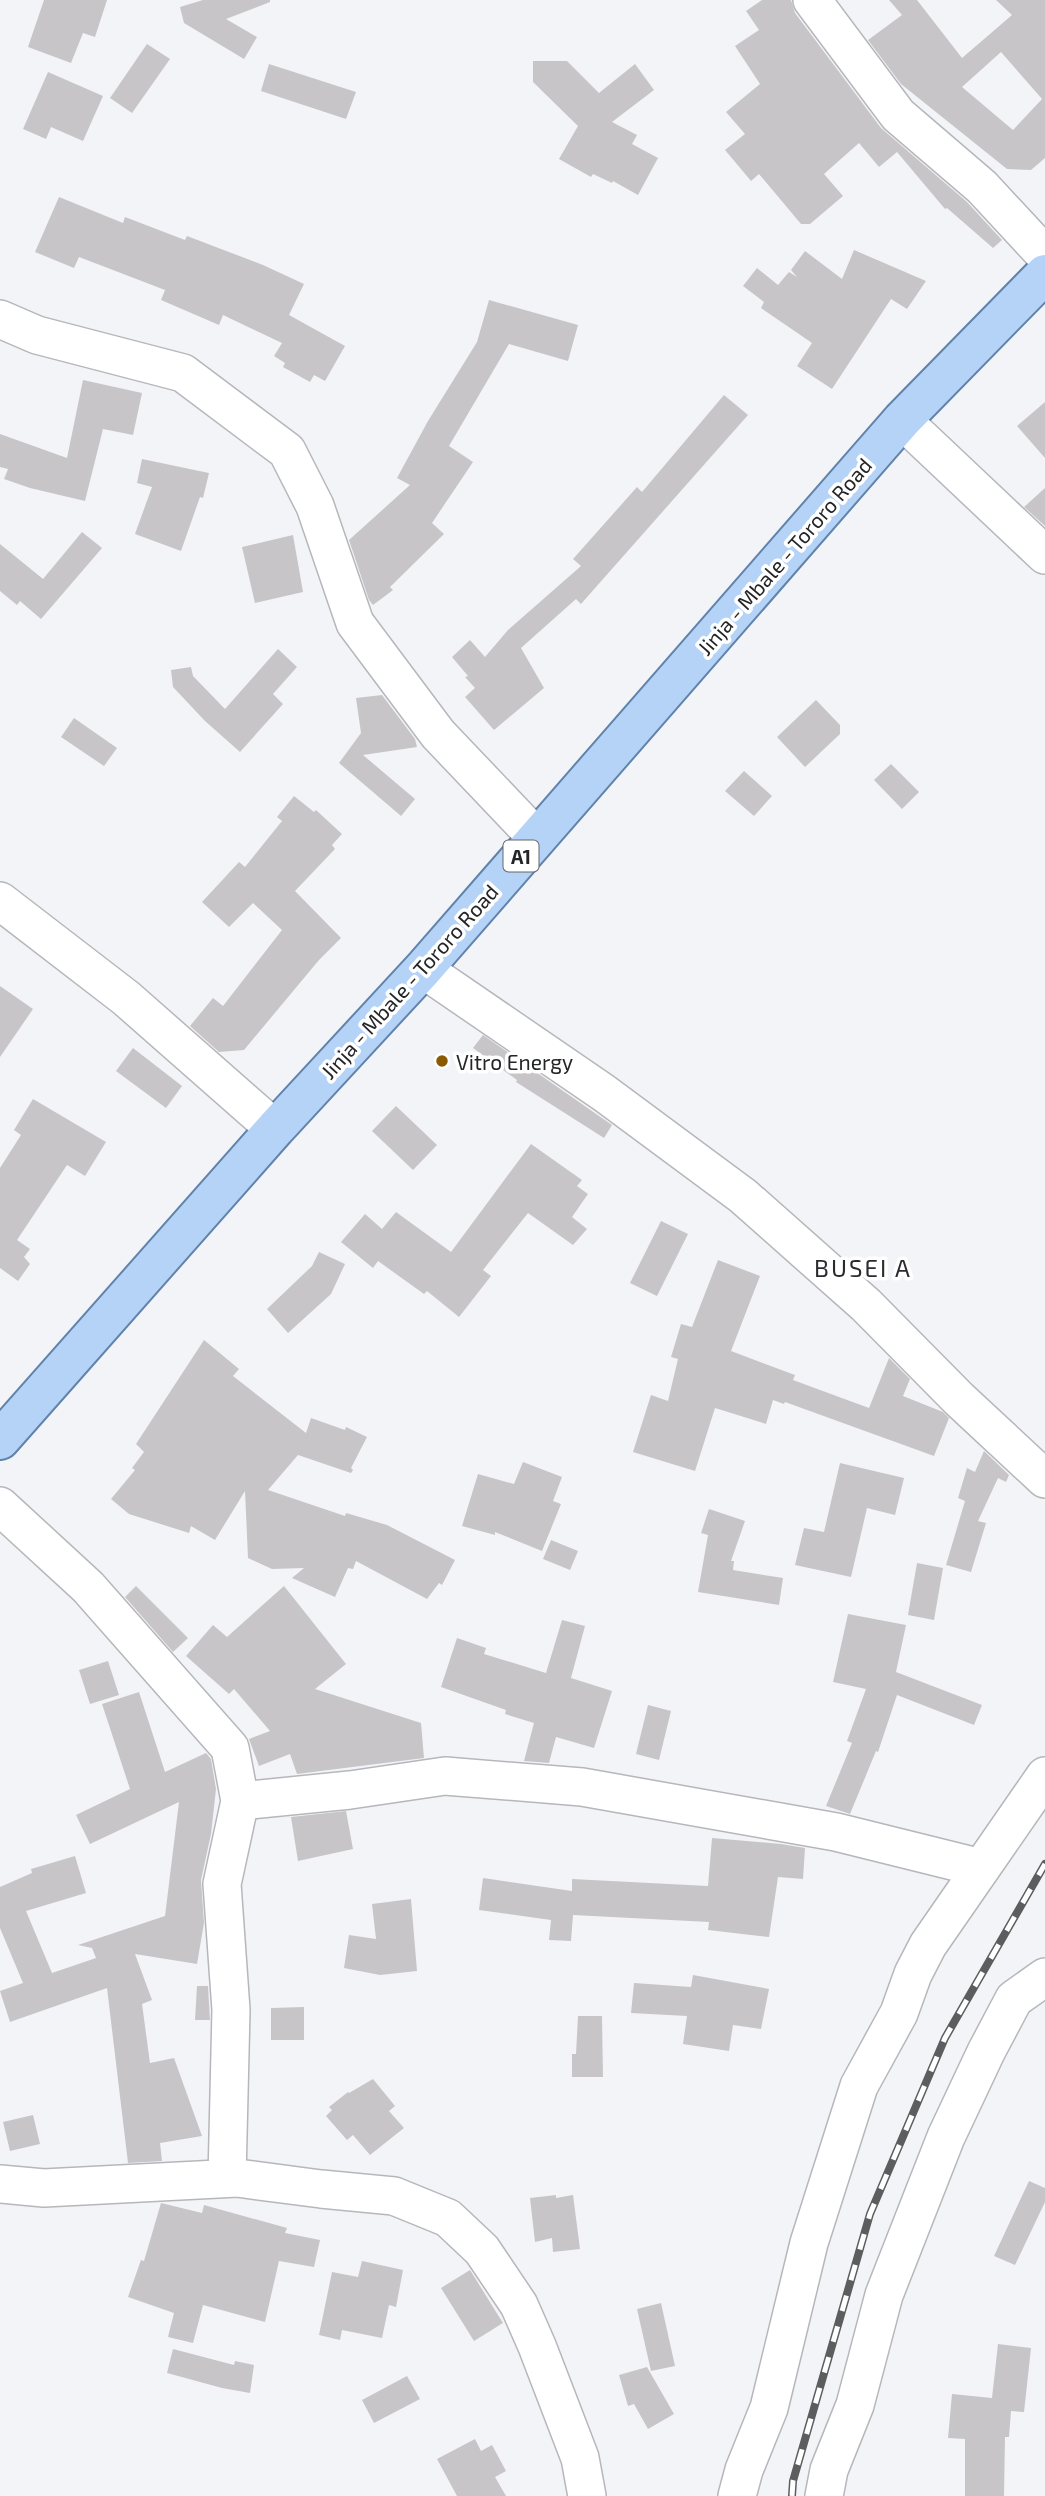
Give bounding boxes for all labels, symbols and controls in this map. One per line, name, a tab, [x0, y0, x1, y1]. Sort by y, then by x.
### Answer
street label: Jinja - Mbale - Tororo Road	[692, 452, 877, 660]
road number: A1	[504, 841, 538, 872]
street label: Jinja - Mbale - Tororo Road	[315, 879, 504, 1084]
place label: Vitro Energy	[456, 1049, 573, 1074]
marker: Vitro Energy	[434, 1053, 450, 1069]
district label: BUSEI A	[814, 1253, 912, 1282]

